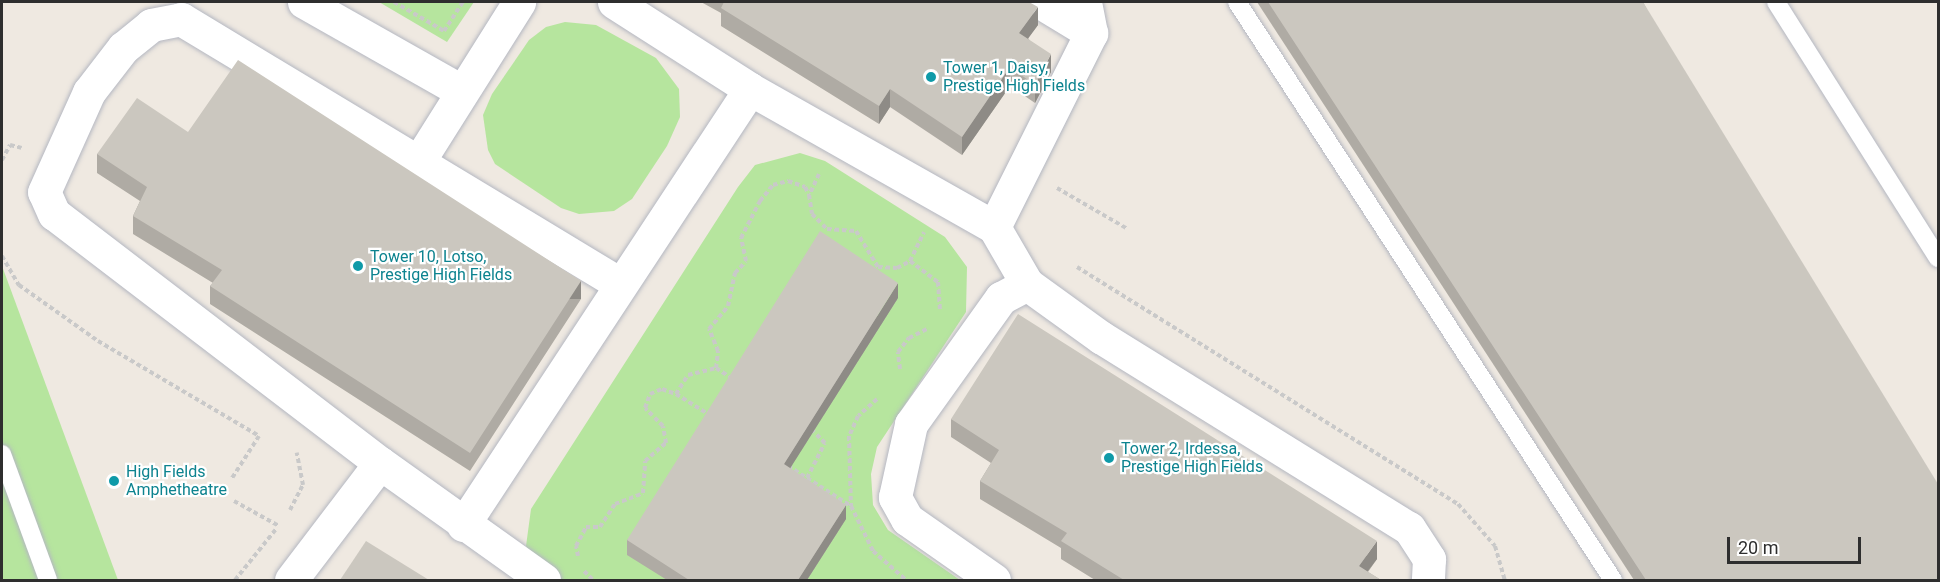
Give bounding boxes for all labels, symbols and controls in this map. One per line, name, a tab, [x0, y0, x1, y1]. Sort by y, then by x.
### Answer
place label: Tower 1, Daisy, Prestige High Fields	[943, 58, 1085, 96]
marker: Tower 1, Daisy, Prestige High Fields	[924, 70, 938, 84]
place label: Tower 10, Lotso, Prestige High Fields	[370, 247, 512, 285]
marker: Tower 10, Lotso, Prestige High Fields	[351, 259, 365, 273]
place label: Tower 2, Irdessa, Prestige High Fields	[1121, 439, 1263, 477]
marker: Tower 2, Irdessa, Prestige High Fields	[1102, 451, 1116, 465]
place label: High Fields Amphetheatre	[126, 462, 227, 500]
marker: High Fields Amphetheatre	[107, 474, 121, 488]
scale bar	[1730, 525, 1864, 563]
text: 20 m	[1738, 537, 1778, 558]

